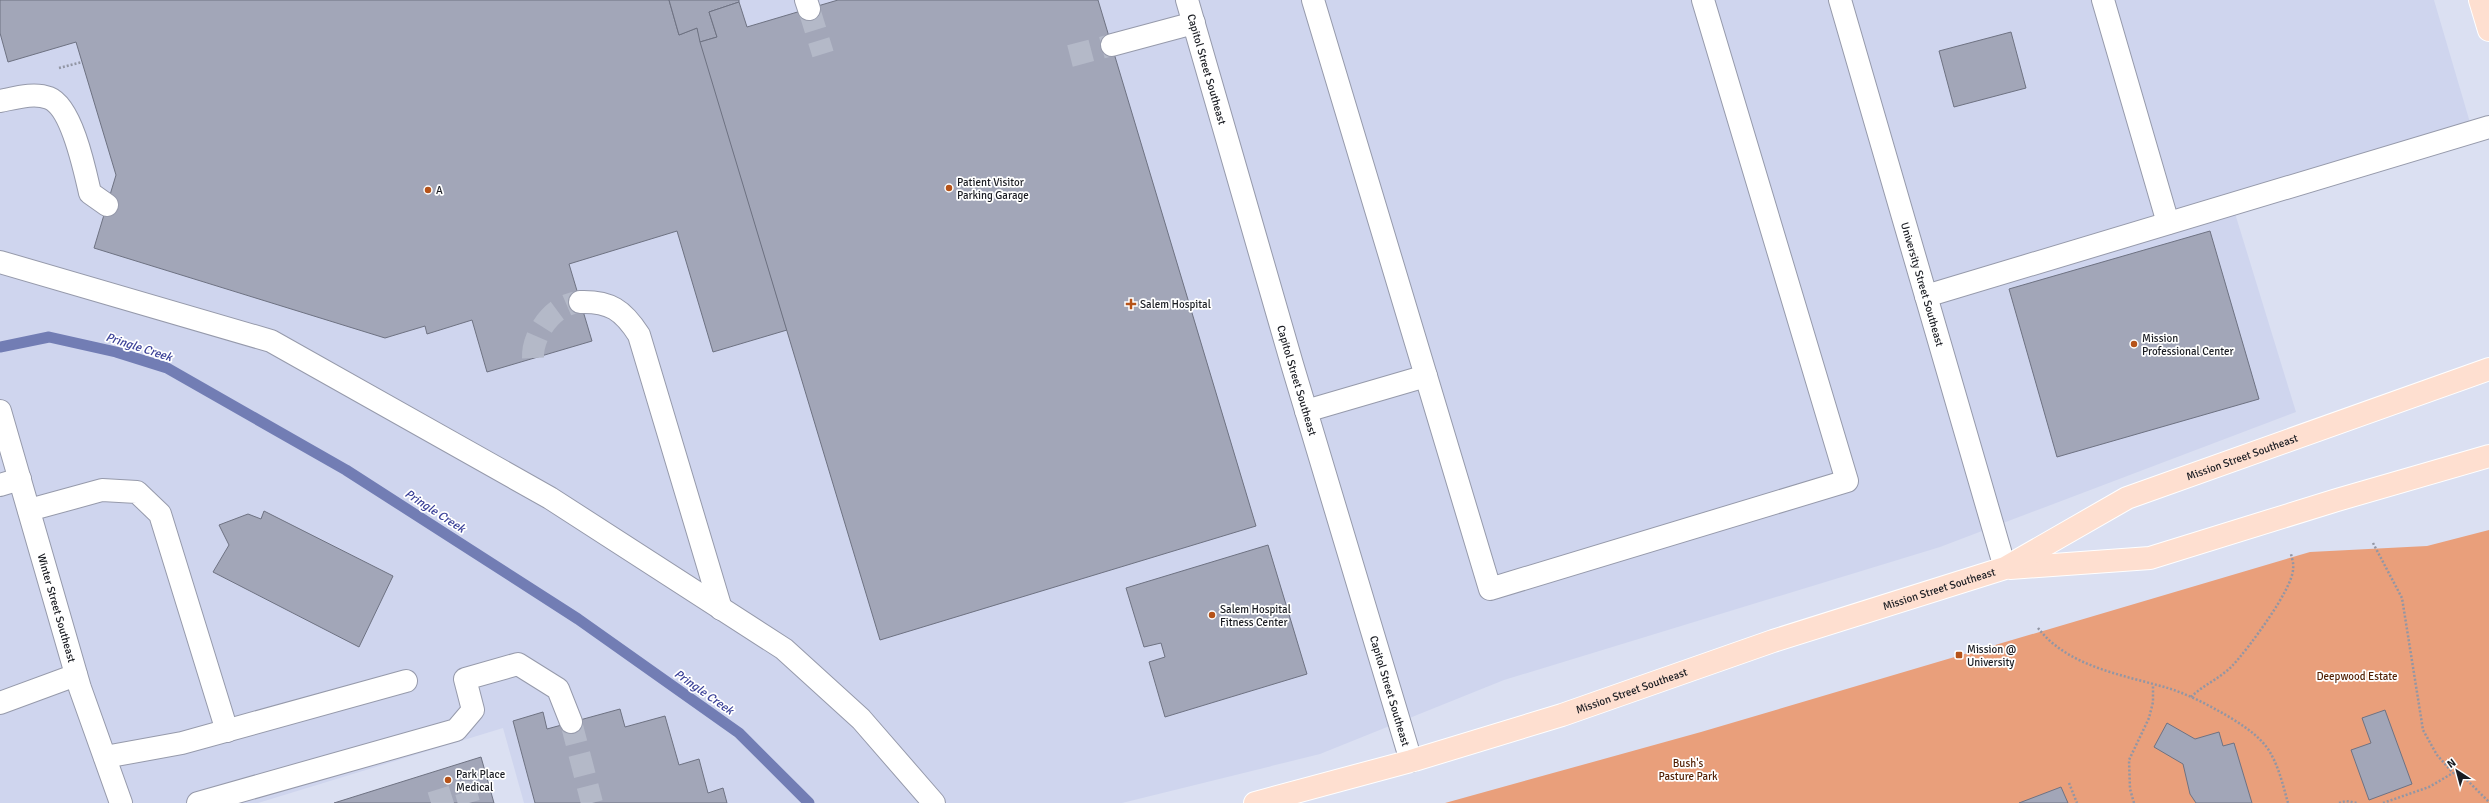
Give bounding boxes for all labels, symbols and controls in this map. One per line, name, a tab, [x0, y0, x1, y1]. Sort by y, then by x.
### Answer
street label: Capitol Street Southeast	[1184, 12, 1229, 126]
place label: Patient Visitor Parking Garage	[957, 176, 1029, 202]
marker: Patient Visitor Parking Garage	[944, 183, 954, 193]
place label: A	[436, 184, 443, 197]
marker: A	[423, 185, 433, 195]
street label: University Street Southeast	[1898, 221, 1946, 348]
marker: Salem Hospital	[1125, 298, 1137, 310]
place label: Salem Hospital	[1140, 298, 1211, 311]
street label: Capitol Street Southeast	[1274, 324, 1319, 438]
water label: Pringle Creek	[104, 330, 175, 366]
place label: Mission Professional Center	[2142, 332, 2234, 358]
marker: Mission Professional Center	[2129, 339, 2139, 349]
street label: Mission Street Southeast	[2185, 432, 2300, 483]
water label: Pringle Creek	[402, 486, 469, 537]
street label: Winter Street Southeast	[35, 552, 78, 664]
street label: Mission Street Southeast	[1881, 565, 1997, 613]
place label: Salem Hospital Fitness Center	[1220, 603, 1291, 629]
marker: Salem Hospital Fitness Center	[1207, 610, 1217, 620]
street label: Capitol Street Southeast	[1367, 634, 1412, 748]
place label: Mission @ University	[1967, 643, 2016, 669]
marker: Mission @ University	[1954, 650, 1964, 660]
water label: Pringle Creek	[671, 666, 737, 719]
street label: Mission Street Southeast	[1574, 666, 1689, 717]
park label: Deepwood Estate	[2316, 670, 2398, 683]
north arrow	[2437, 751, 2477, 791]
text: N	[2444, 756, 2458, 771]
park label: Bush's Pasture Park	[1658, 757, 1718, 783]
place label: Park Place Medical	[456, 768, 505, 794]
marker: Park Place Medical	[443, 775, 453, 785]

